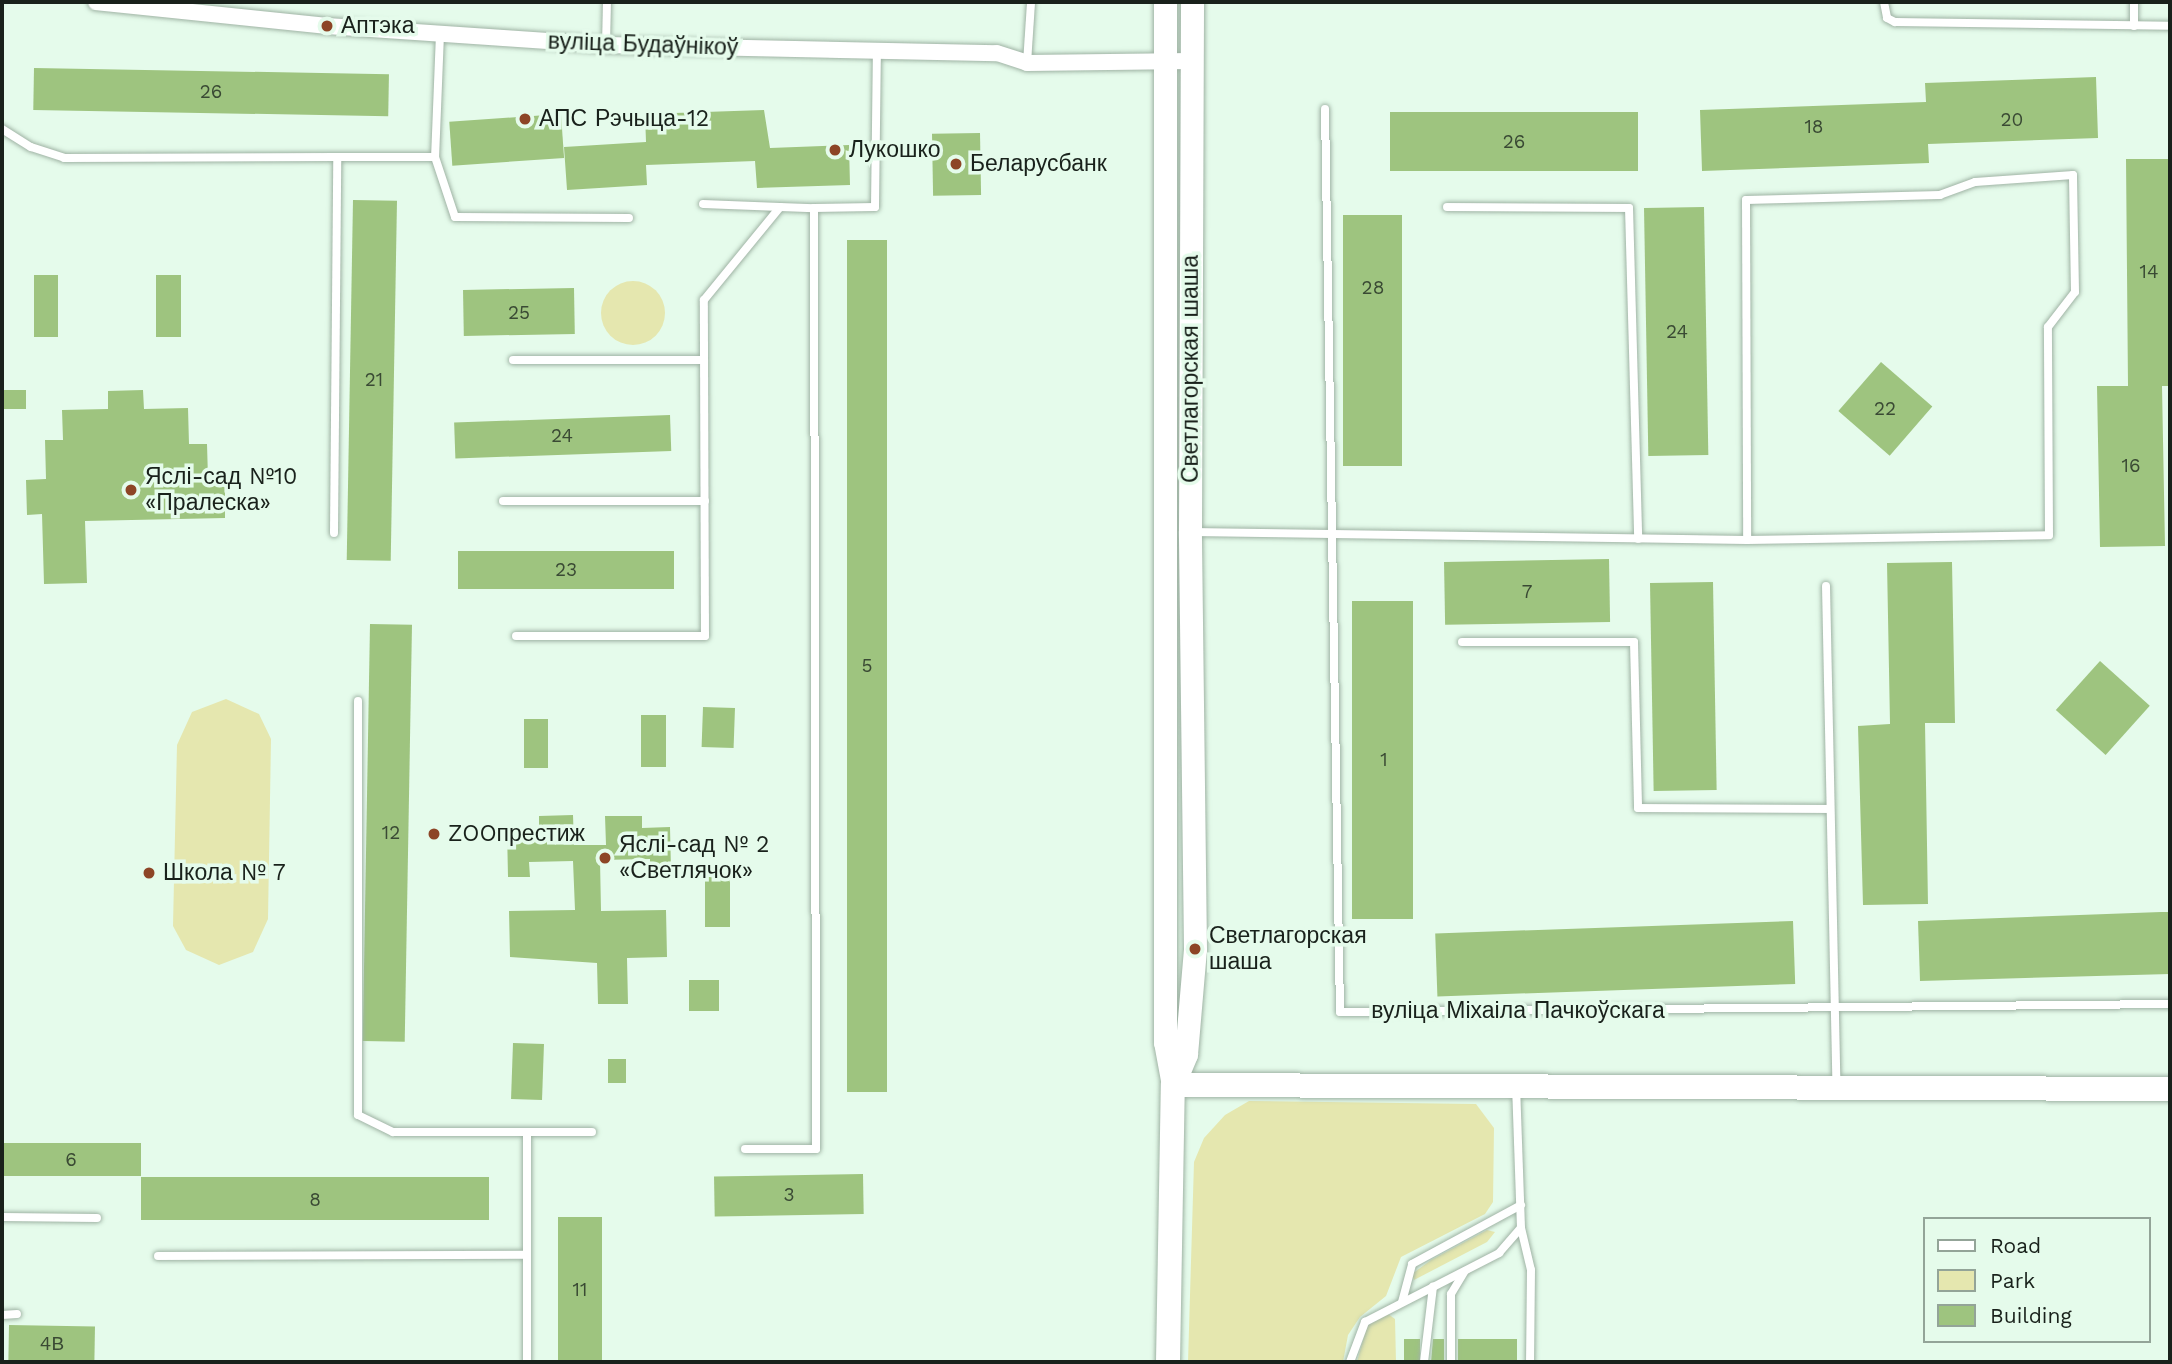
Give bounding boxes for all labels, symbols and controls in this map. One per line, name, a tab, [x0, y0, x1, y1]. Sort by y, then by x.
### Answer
place label: Аптэка	[341, 12, 414, 40]
marker: Аптэка	[319, 18, 335, 34]
street label: вуліца Будаўнікоў	[547, 28, 739, 62]
house number: 26	[200, 81, 222, 103]
place label: АПС Рэчыца-12	[539, 105, 709, 133]
house number: 20	[2001, 109, 2023, 131]
marker: АПС Рэчыца-12	[517, 111, 533, 127]
house number: 18	[1804, 116, 1824, 138]
house number: 26	[1503, 131, 1525, 153]
place label: Лукошко	[849, 136, 941, 164]
marker: Лукошко	[827, 142, 843, 158]
place label: Беларусбанк	[970, 150, 1107, 178]
marker: Беларусбанк	[948, 156, 964, 172]
street label: Светлагорская шаша	[1177, 255, 1205, 483]
house number: 14	[2139, 261, 2159, 283]
house number: 28	[1362, 277, 1384, 299]
house number: 25	[508, 302, 530, 324]
house number: 24	[1666, 321, 1688, 343]
house number: 21	[365, 369, 383, 391]
house number: 22	[1874, 398, 1896, 420]
house number: 24	[551, 425, 573, 447]
house number: 16	[2122, 455, 2140, 477]
place label: Яслі-сад №10 «Пралеска»	[145, 463, 297, 517]
marker: Яслі-сад №10 «Пралеска»	[123, 482, 139, 498]
house number: 23	[555, 559, 577, 581]
house number: 7	[1522, 581, 1532, 603]
house number: 5	[861, 655, 873, 677]
house number: 1	[1380, 749, 1388, 771]
place label: ZOOпрестиж	[448, 820, 585, 848]
house number: 12	[382, 822, 400, 844]
marker: ZOOпрестиж	[426, 826, 442, 842]
place label: Яслі-сад № 2 «Светлячок»	[619, 831, 769, 885]
marker: Яслі-сад № 2 «Светлячок»	[597, 850, 613, 866]
place label: Школа № 7	[163, 859, 287, 887]
marker: Школа № 7	[141, 865, 157, 881]
place label: Светлагорская шаша	[1209, 922, 1367, 976]
marker: Светлагорская шаша	[1187, 941, 1203, 957]
street label: вуліца Міхаіла Пачкоўскага	[1371, 997, 1665, 1025]
house number: 6	[65, 1149, 77, 1171]
house number: 3	[783, 1184, 795, 1206]
house number: 8	[309, 1189, 321, 1211]
legend	[1924, 1217, 2151, 1343]
text: Road	[1990, 1233, 2041, 1258]
text: Park	[1990, 1268, 2035, 1293]
house number: 11	[573, 1279, 587, 1301]
text: Building	[1990, 1303, 2072, 1328]
house number: 4В	[40, 1333, 64, 1355]

